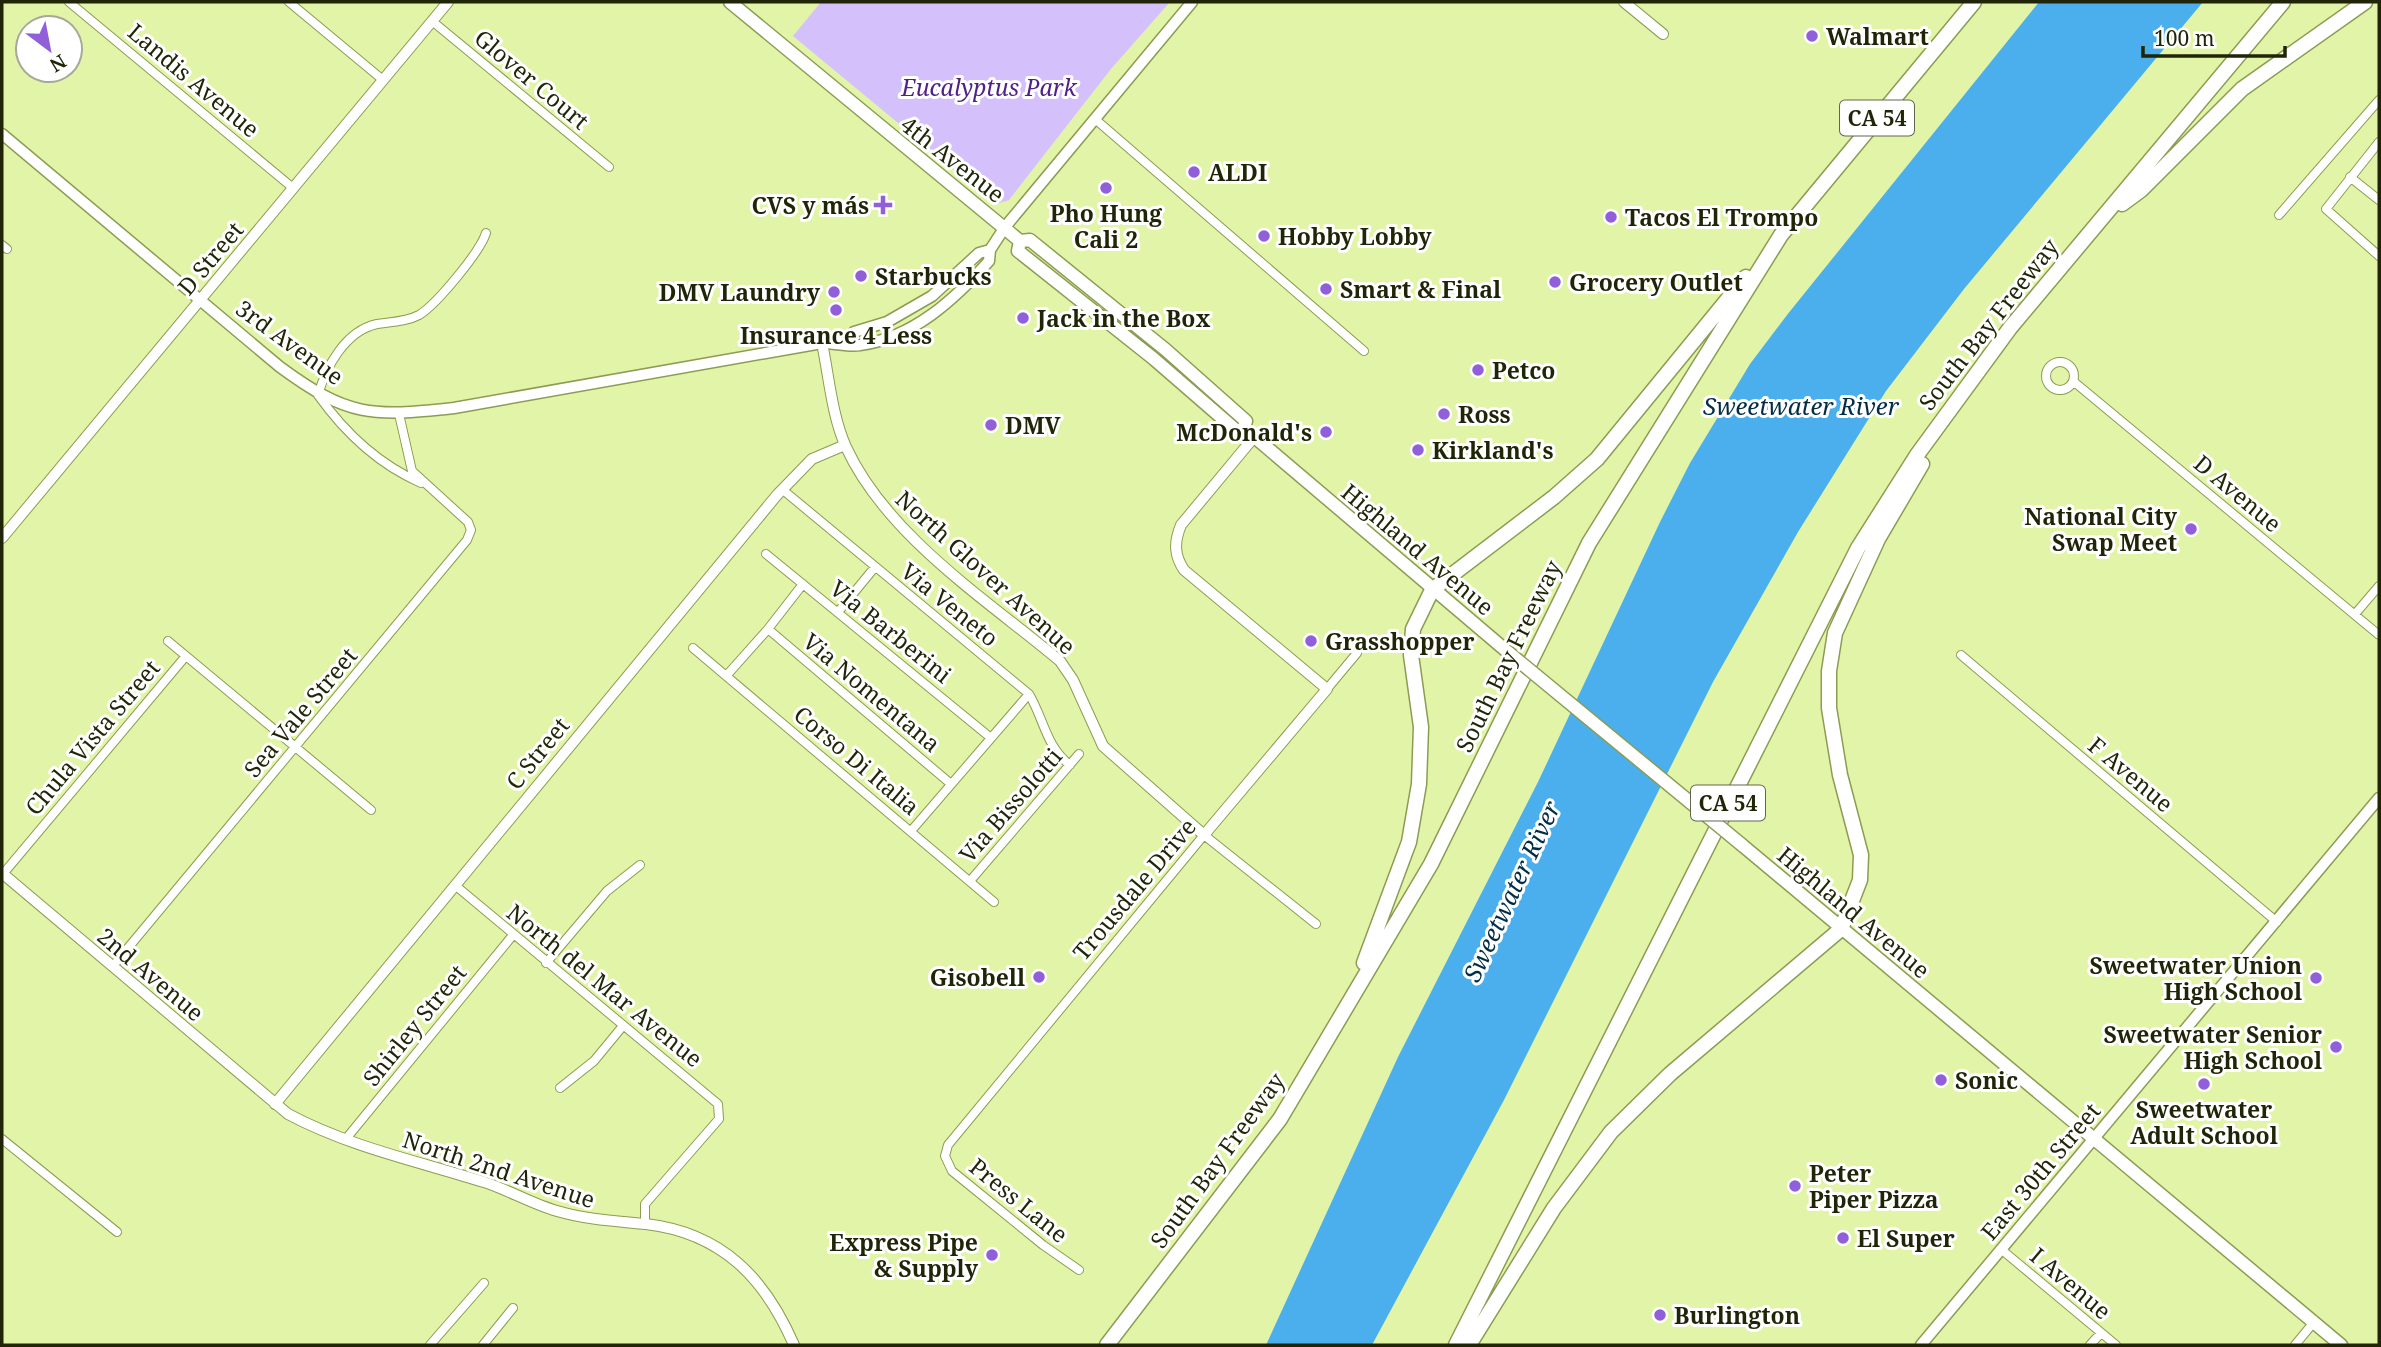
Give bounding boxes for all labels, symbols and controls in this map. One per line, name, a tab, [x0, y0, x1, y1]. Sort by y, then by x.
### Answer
north arrow	[14, 14, 84, 84]
scale bar	[2143, 14, 2285, 58]
street label: Landis Avenue	[122, 16, 266, 144]
place label: Walmart	[1826, 20, 1929, 52]
street label: Glover Court	[468, 22, 596, 136]
text: 100 m	[2154, 24, 2215, 52]
marker: Walmart	[1804, 28, 1820, 44]
text: N	[45, 48, 71, 78]
park label: Eucalyptus Park	[900, 71, 1078, 103]
road number: CA 54	[1840, 100, 1914, 136]
street label: 4th Avenue	[894, 108, 1012, 210]
place label: ALDI	[1208, 156, 1267, 188]
marker: ALDI	[1186, 164, 1202, 180]
marker: Pho Hung Cali 2	[1098, 180, 1114, 196]
place label: CVS y más	[751, 189, 869, 221]
marker: CVS y más	[875, 197, 891, 213]
place label: Pho Hung Cali 2	[1050, 197, 1162, 255]
place label: Tacos El Trompo	[1625, 201, 1818, 233]
marker: Tacos El Trompo	[1603, 209, 1619, 225]
street label: D Street	[170, 214, 250, 302]
place label: Hobby Lobby	[1278, 220, 1432, 252]
marker: Hobby Lobby	[1256, 228, 1272, 244]
street label: South Bay Freeway	[1911, 231, 2065, 417]
place label: Starbucks	[875, 260, 992, 292]
place label: Grocery Outlet	[1569, 266, 1743, 298]
marker: Starbucks	[853, 268, 869, 284]
place label: Smart & Final	[1340, 273, 1501, 305]
marker: Grocery Outlet	[1547, 274, 1563, 290]
place label: DMV Laundry	[659, 276, 821, 308]
marker: Smart & Final	[1318, 281, 1334, 297]
marker: DMV Laundry	[826, 284, 842, 300]
street label: 3rd Avenue	[230, 292, 350, 392]
marker: Insurance 4 Less	[828, 302, 844, 318]
place label: Jack in the Box	[1036, 302, 1210, 334]
marker: Jack in the Box	[1015, 310, 1031, 326]
place label: Insurance 4 Less	[740, 319, 932, 351]
place label: Petco	[1492, 354, 1555, 386]
marker: Petco	[1470, 362, 1486, 378]
water label: Sweetwater River	[1703, 389, 1900, 422]
place label: Ross	[1458, 398, 1511, 430]
marker: Ross	[1436, 406, 1452, 422]
place label: DMV	[1005, 409, 1062, 441]
place label: McDonald's	[1176, 416, 1312, 448]
marker: DMV	[983, 417, 999, 433]
marker: McDonald's	[1318, 424, 1334, 440]
place label: Kirkland's	[1432, 434, 1554, 466]
marker: Kirkland's	[1410, 442, 1426, 458]
street label: D Avenue	[2188, 447, 2288, 539]
street label: Highland Avenue	[1335, 476, 1501, 622]
street label: North Glover Avenue	[889, 483, 1083, 661]
place label: National City Swap Meet	[2024, 500, 2178, 558]
marker: National City Swap Meet	[2183, 521, 2199, 537]
street label: Via Veneto	[895, 555, 1005, 653]
street label: South Bay Freeway	[1448, 555, 1568, 757]
street label: Via Barberini	[824, 572, 959, 690]
street label: Via Nomentana	[796, 625, 948, 759]
place label: Grasshopper	[1325, 625, 1475, 657]
marker: Grasshopper	[1303, 633, 1319, 649]
street label: Sea Vale Street	[236, 640, 364, 784]
street label: Chula Vista Street	[17, 652, 167, 822]
street label: Corso Di Italia	[787, 698, 927, 822]
street label: C Street	[498, 710, 576, 796]
street label: F Avenue	[2082, 729, 2180, 819]
street label: Via Bissolotti	[951, 740, 1069, 869]
road number: CA 54	[1691, 786, 1765, 820]
water label: Sweetwater River	[1455, 795, 1568, 987]
street label: Trousdale Drive	[1065, 811, 1203, 967]
street label: Highland Avenue	[1771, 839, 1937, 985]
street label: North del Mar Avenue	[500, 896, 710, 1074]
street label: 2nd Avenue	[91, 920, 211, 1028]
place label: Sweetwater Union High School	[2090, 949, 2302, 1007]
street label: Shirley Street	[355, 957, 473, 1093]
place label: Gisobell	[930, 961, 1025, 993]
marker: Gisobell	[1031, 969, 1047, 985]
marker: Sweetwater Union High School	[2308, 970, 2324, 986]
place label: Sweetwater Senior High School	[2104, 1018, 2322, 1076]
marker: Sweetwater Senior High School	[2328, 1039, 2344, 1055]
place label: Sonic	[1955, 1064, 2018, 1096]
street label: South Bay Freeway	[1142, 1066, 1292, 1254]
marker: Sonic	[1933, 1072, 1949, 1088]
marker: Sweetwater Adult School	[2196, 1076, 2212, 1092]
place label: Sweetwater Adult School	[2130, 1093, 2278, 1151]
street label: East 30th Street	[1973, 1095, 2107, 1247]
street label: North 2nd Avenue	[399, 1123, 599, 1215]
street label: Press Lane	[963, 1150, 1075, 1250]
place label: Peter Piper Pizza	[1809, 1157, 1939, 1215]
marker: Peter Piper Pizza	[1787, 1178, 1803, 1194]
place label: El Super	[1857, 1222, 1955, 1254]
place label: Express Pipe & Supply	[829, 1226, 979, 1284]
marker: El Super	[1835, 1230, 1851, 1246]
street label: I Avenue	[2024, 1240, 2118, 1326]
marker: Express Pipe & Supply	[984, 1247, 1000, 1263]
place label: Burlington	[1674, 1299, 1800, 1331]
marker: Burlington	[1652, 1307, 1668, 1323]

